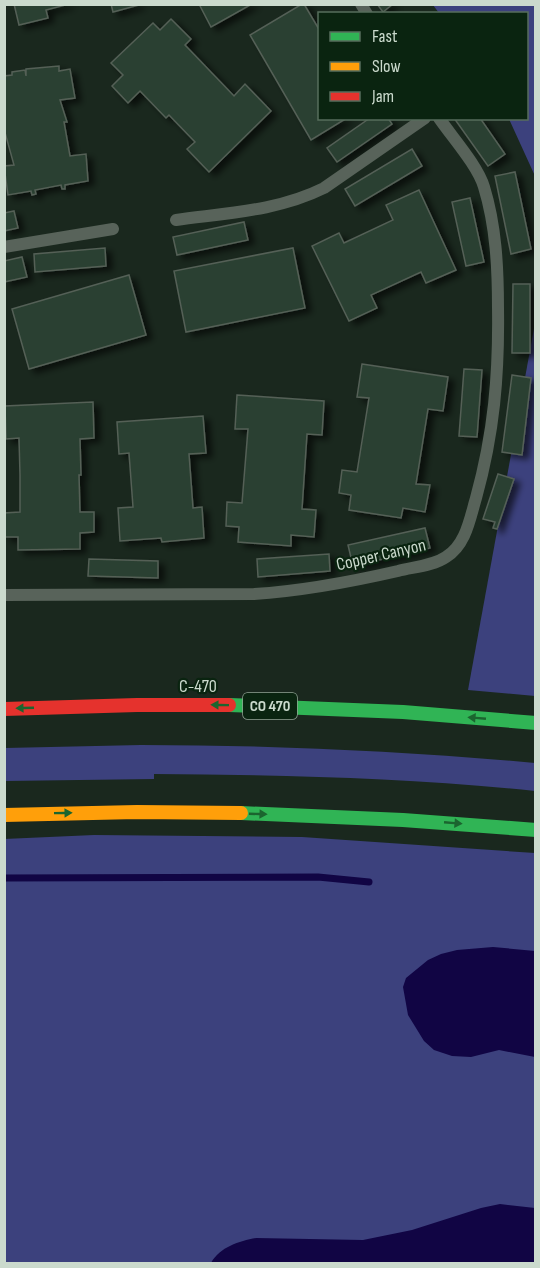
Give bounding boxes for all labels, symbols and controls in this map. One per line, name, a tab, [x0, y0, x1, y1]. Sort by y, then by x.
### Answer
legend	[318, 12, 528, 120]
text: Fast	[372, 26, 398, 47]
text: Slow	[372, 56, 401, 77]
text: Jam	[371, 86, 394, 107]
street label: Copper Canyon	[334, 535, 428, 575]
street label: C-470	[179, 676, 217, 697]
road number: CO 470	[243, 693, 297, 719]
one-way arrow	[210, 700, 229, 709]
one-way arrow	[15, 703, 34, 712]
one-way arrow	[468, 713, 487, 723]
one-way arrow	[53, 809, 72, 818]
one-way arrow	[248, 809, 267, 818]
one-way arrow	[443, 818, 462, 828]

